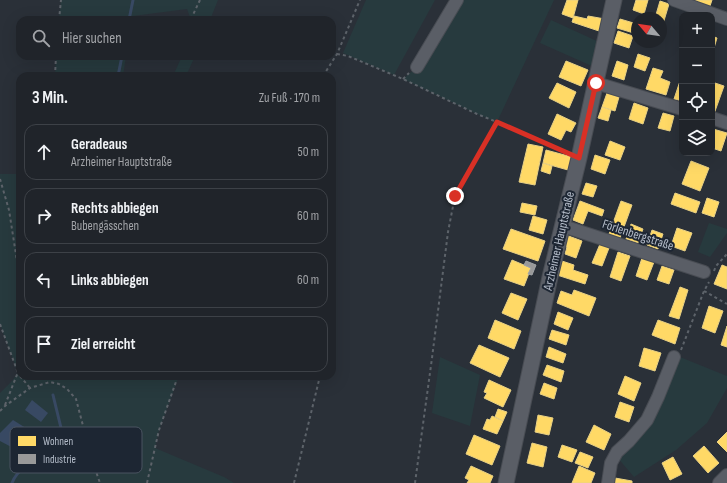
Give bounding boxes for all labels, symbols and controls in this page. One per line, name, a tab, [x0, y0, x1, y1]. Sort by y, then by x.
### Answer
north arrow	[631, 12, 667, 48]
map controls	[679, 12, 715, 156]
button: +	[679, 12, 715, 48]
search box	[16, 16, 336, 60]
icon: search	[30, 27, 52, 49]
text: Hier suchen	[62, 29, 122, 48]
button: −	[679, 48, 715, 84]
route start	[587, 74, 605, 92]
button: locate	[679, 84, 715, 120]
text: 3 Min.	[32, 88, 68, 108]
text: Zu Fuß · 170 m	[259, 90, 320, 106]
button: layers	[679, 120, 715, 156]
text: Geradeaus	[71, 135, 127, 154]
icon: ahead	[33, 141, 55, 163]
text: 50 m	[298, 144, 319, 160]
text: Arzheimer Hauptstraße	[71, 154, 172, 170]
route end	[446, 187, 464, 205]
street label: Arzheimer Hauptstraße	[540, 190, 578, 293]
text: Rechts abbiegen	[71, 199, 159, 218]
icon: right	[33, 205, 55, 227]
text: 60 m	[297, 208, 319, 224]
street label: Förlenbergstraße	[600, 216, 676, 254]
text: Bubengässchen	[71, 218, 139, 234]
icon: left	[33, 269, 55, 291]
text: Links abbiegen	[71, 271, 149, 290]
text: 60 m	[297, 272, 319, 288]
icon: arrive	[33, 333, 55, 355]
text: Ziel erreicht	[71, 335, 135, 354]
legend	[10, 427, 142, 473]
text: Wohnen	[43, 435, 73, 448]
text: Industrie	[43, 453, 76, 466]

